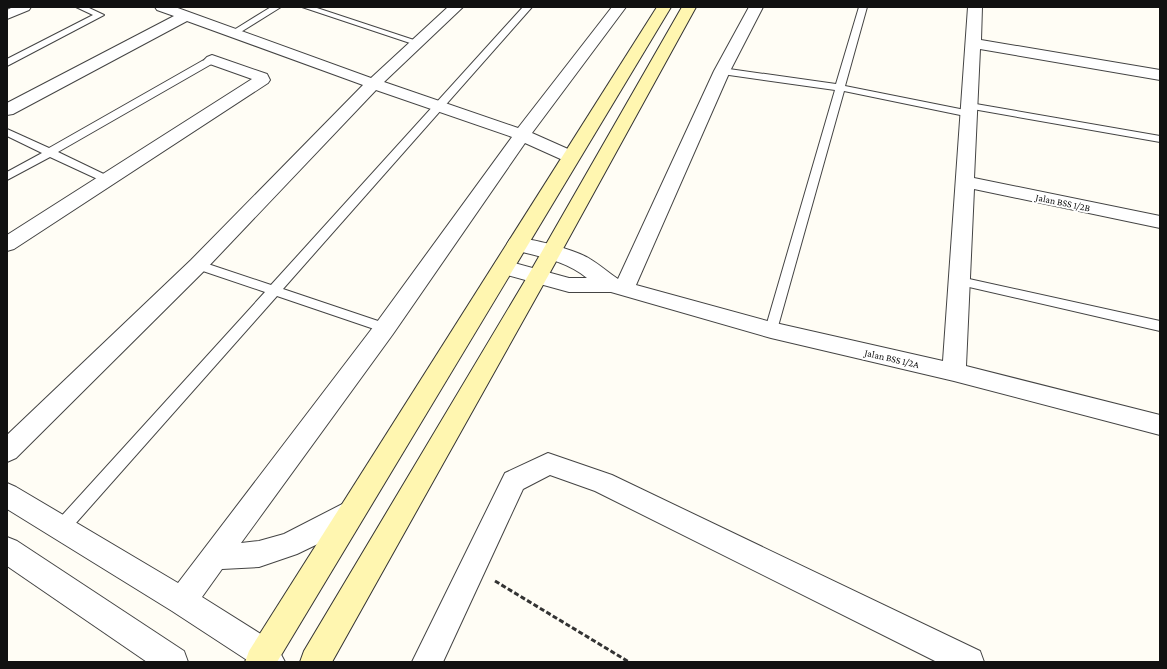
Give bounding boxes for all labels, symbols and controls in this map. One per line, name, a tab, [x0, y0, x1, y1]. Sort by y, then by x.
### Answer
street label: Jalan BSS 1/2B	[1034, 191, 1092, 214]
street label: Jalan BSS 1/2A	[863, 347, 921, 370]

